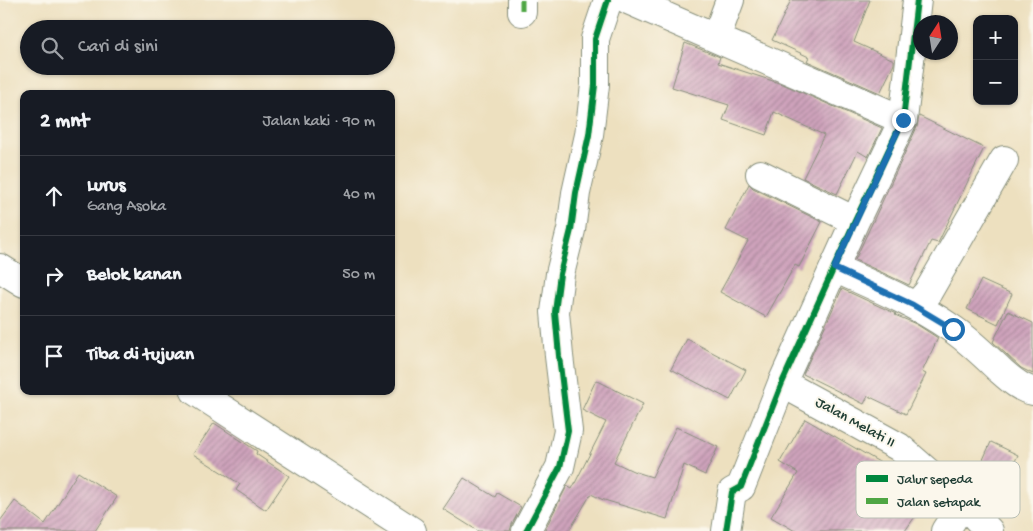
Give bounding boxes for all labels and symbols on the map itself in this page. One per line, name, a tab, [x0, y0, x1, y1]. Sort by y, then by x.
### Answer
north arrow	[913, 15, 958, 60]
route end	[892, 109, 915, 132]
route start	[942, 318, 965, 341]
street label: Jalan Melati II	[812, 394, 898, 452]
legend	[856, 461, 1020, 518]
text: Jalur sepeda	[897, 472, 974, 489]
text: Jalan setapak	[897, 495, 982, 512]

